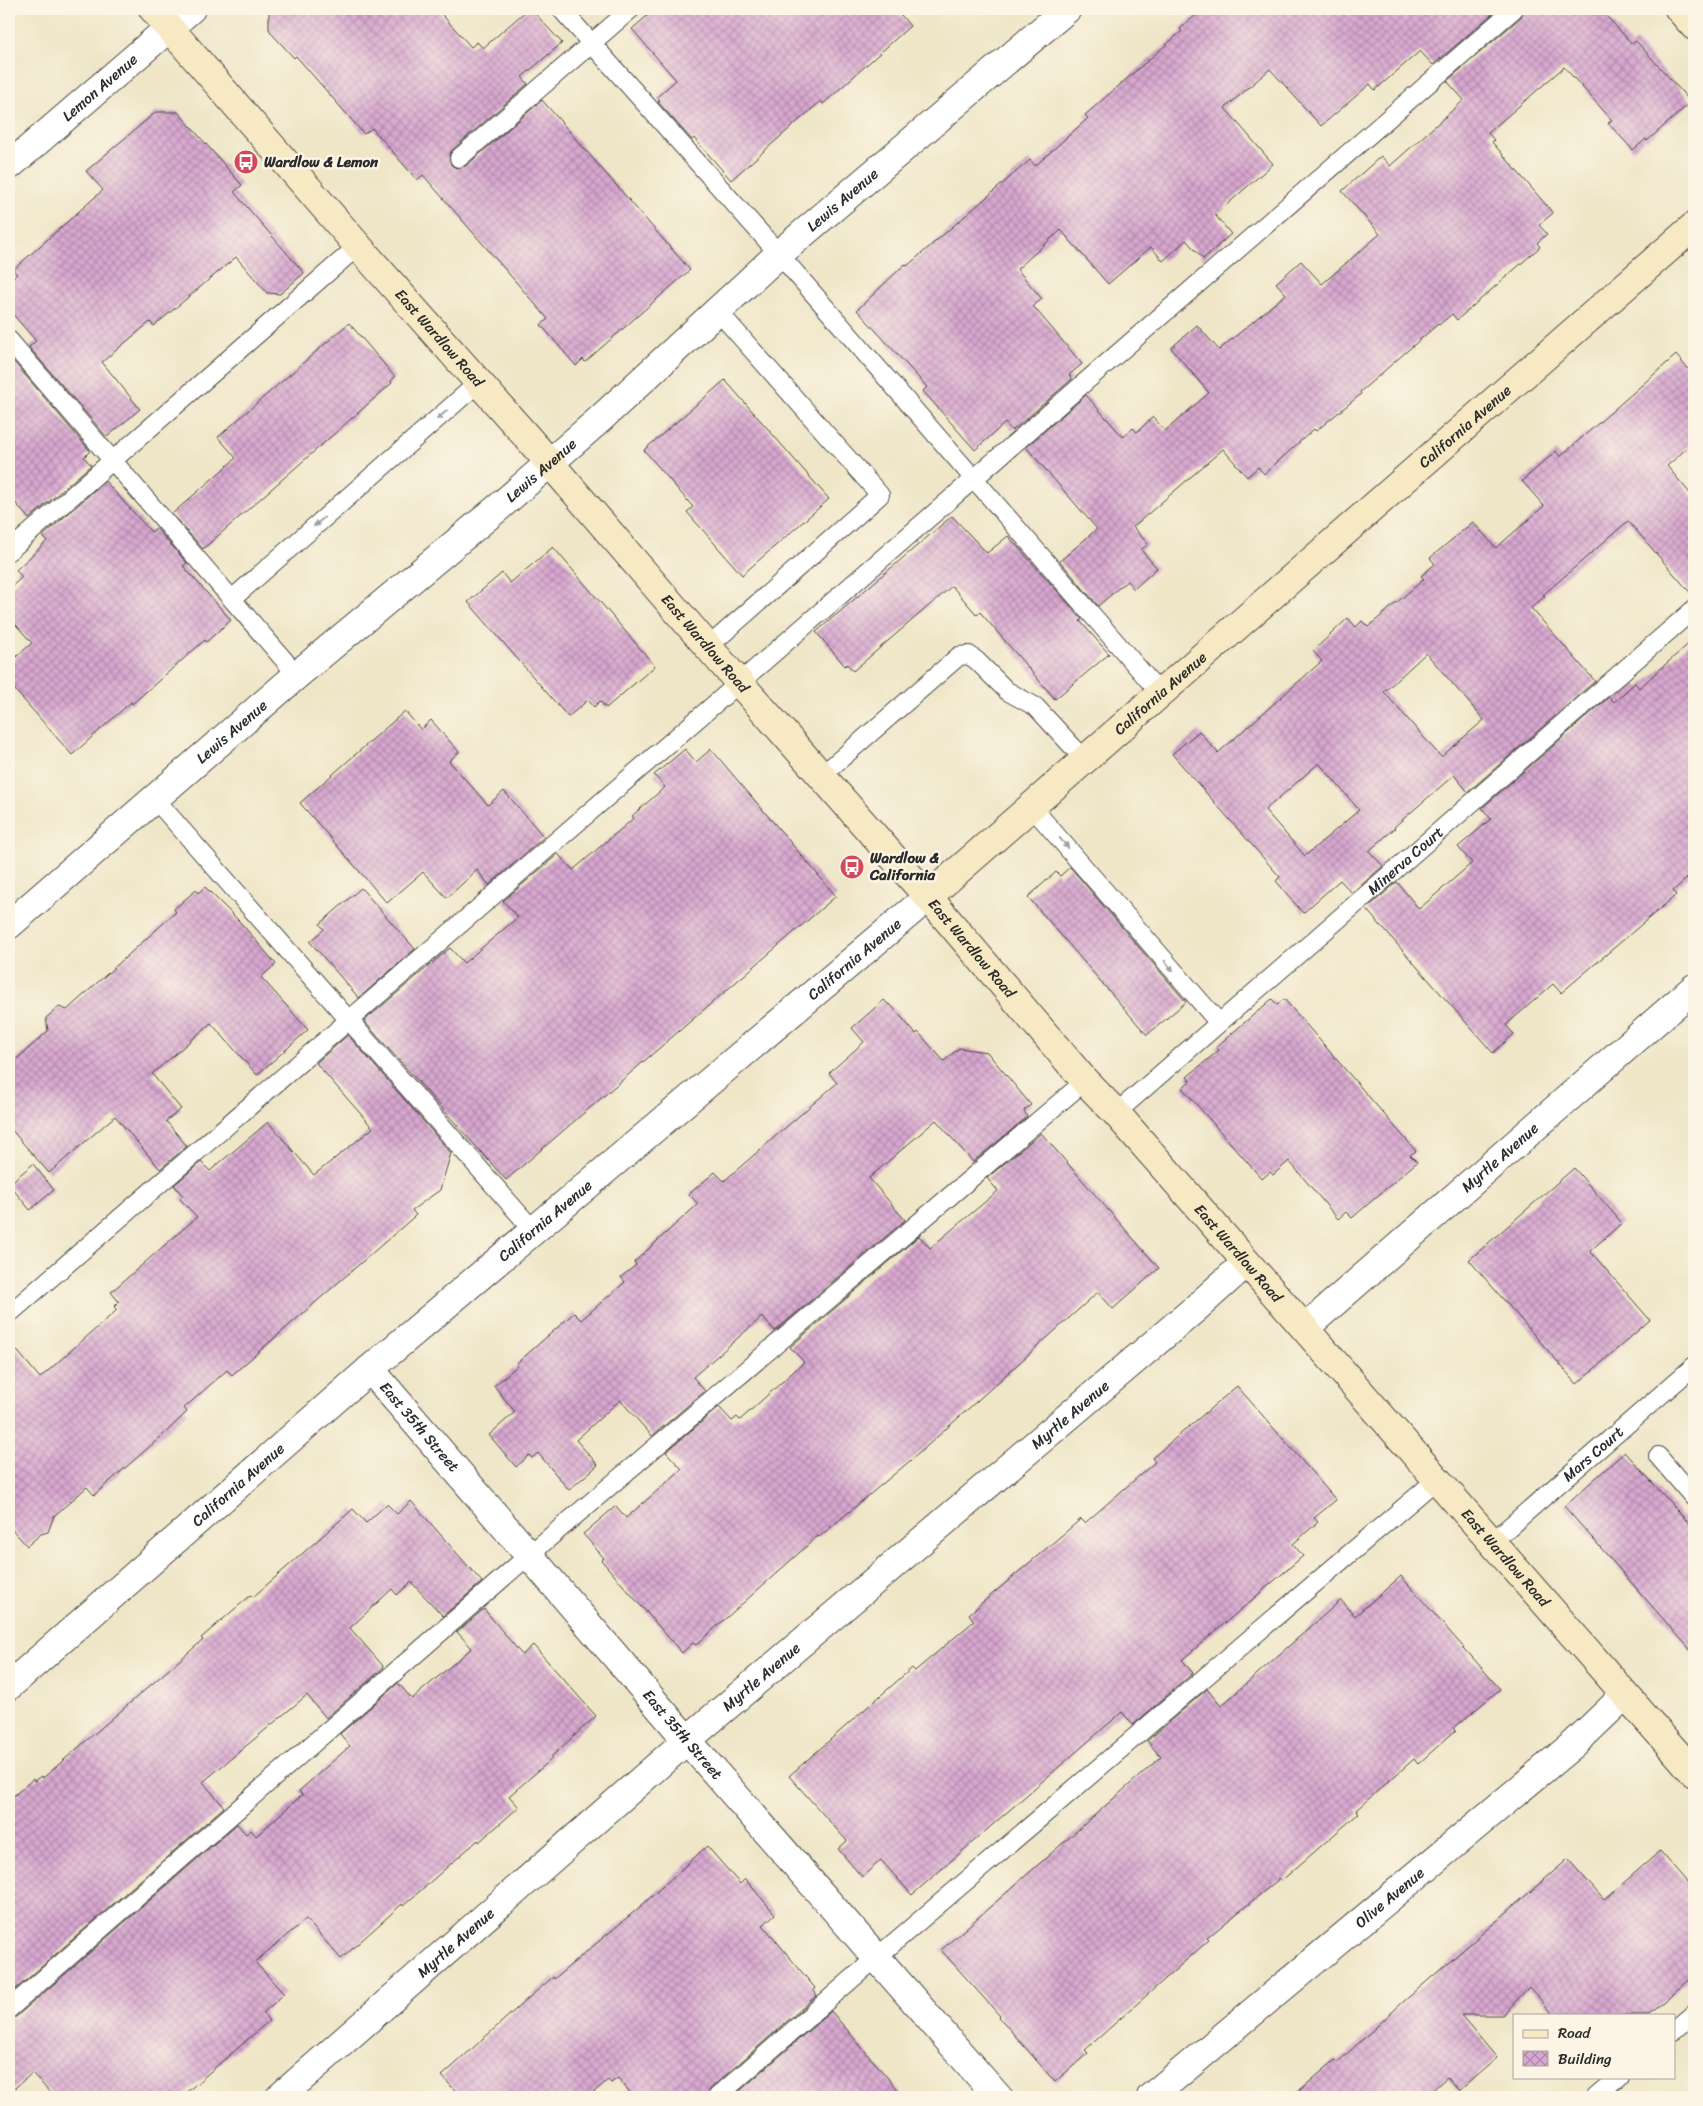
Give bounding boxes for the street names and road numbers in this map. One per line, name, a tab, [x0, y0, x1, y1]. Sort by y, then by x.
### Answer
street label: Lemon Avenue	[56, 47, 144, 128]
street label: Lewis Avenue	[801, 161, 885, 238]
street label: East Wardlow Road	[388, 283, 491, 394]
street label: California Avenue	[1412, 378, 1518, 475]
street label: Lewis Avenue	[499, 431, 583, 509]
street label: East Wardlow Road	[655, 588, 757, 700]
street label: California Avenue	[1108, 645, 1213, 742]
street label: Lewis Avenue	[190, 693, 274, 770]
street label: Minerva Court	[1361, 819, 1450, 901]
street label: East Wardlow Road	[921, 892, 1023, 1005]
street label: California Avenue	[801, 911, 908, 1007]
street label: Myrtle Avenue	[1455, 1116, 1545, 1199]
street label: California Avenue	[492, 1173, 599, 1268]
street label: East Wardlow Road	[1187, 1198, 1290, 1309]
street label: Myrtle Avenue	[1025, 1373, 1116, 1456]
street label: East 35th Street	[373, 1376, 466, 1478]
street label: Mars Court	[1556, 1419, 1630, 1488]
street label: California Avenue	[186, 1436, 291, 1533]
street label: East Wardlow Road	[1454, 1502, 1557, 1614]
street label: Myrtle Avenue	[716, 1635, 807, 1718]
street label: East 35th Street	[636, 1683, 729, 1786]
street label: Olive Avenue	[1349, 1860, 1431, 1935]
street label: Myrtle Avenue	[411, 1901, 501, 1984]

